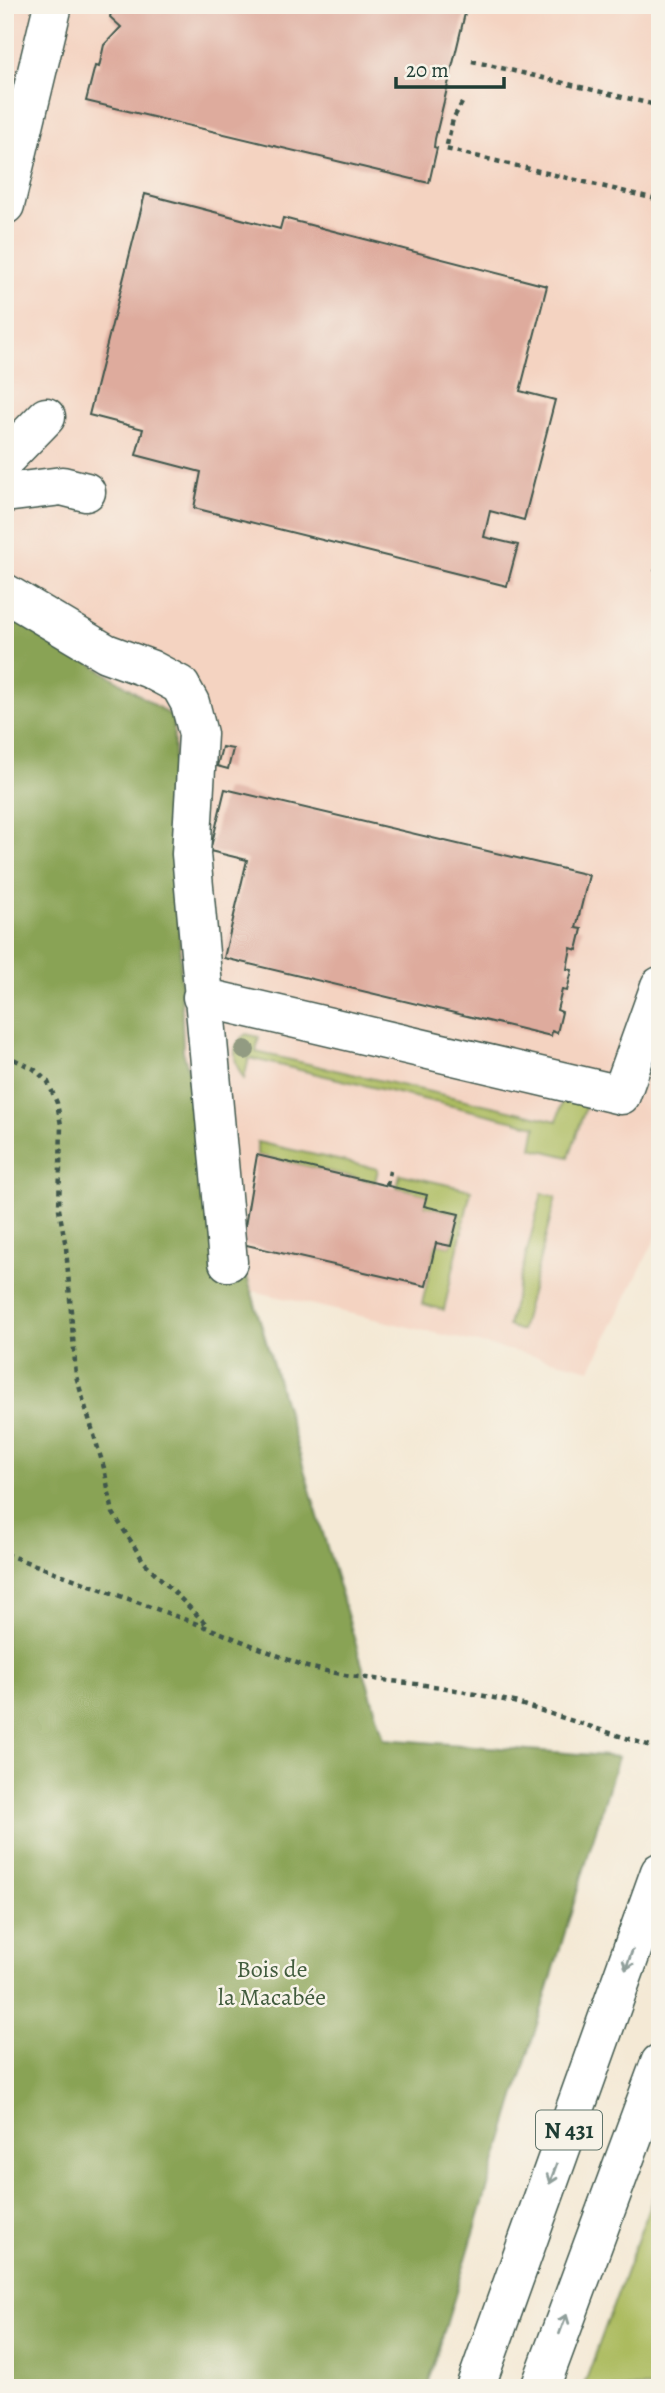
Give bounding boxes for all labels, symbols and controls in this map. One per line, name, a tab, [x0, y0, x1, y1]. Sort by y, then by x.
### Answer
scale bar	[396, 46, 504, 90]
text: 20 m	[406, 56, 449, 84]
one-way arrow	[622, 1949, 635, 1971]
park label: Bois de la Macabée	[218, 1953, 326, 2013]
road number: N 431	[536, 2110, 602, 2150]
one-way arrow	[546, 2163, 558, 2185]
one-way arrow	[558, 2313, 571, 2335]

